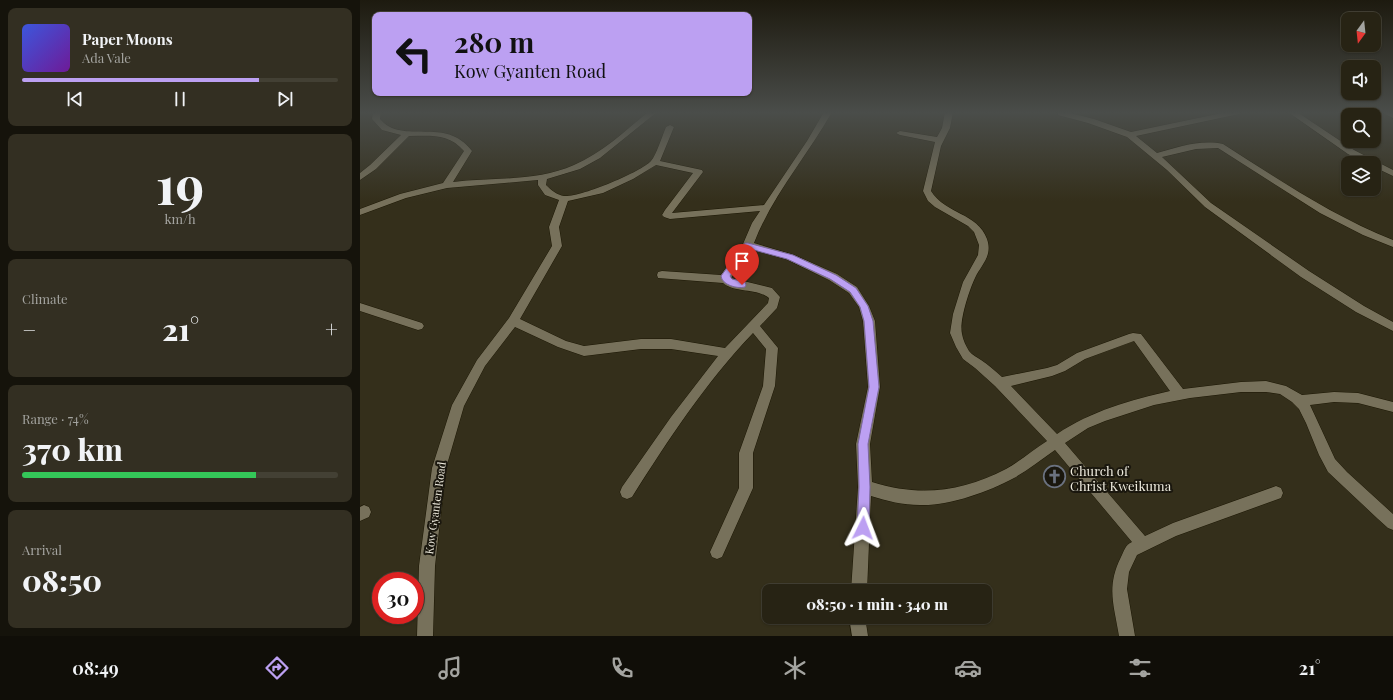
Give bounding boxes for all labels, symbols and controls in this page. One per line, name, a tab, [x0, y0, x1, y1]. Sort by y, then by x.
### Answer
north arrow	[1341, 12, 1381, 52]
map controls	[1341, 12, 1381, 196]
text: 280 m	[454, 23, 534, 60]
icon: left	[388, 28, 440, 80]
text: Paper Moons	[82, 29, 173, 49]
text: Ada Vale	[82, 49, 131, 66]
text: Kow Gyanten Road	[454, 59, 606, 83]
button: sound	[1341, 60, 1381, 100]
icon: previous	[64, 88, 86, 110]
icon: pause	[169, 88, 191, 110]
icon: next	[274, 88, 296, 110]
button: search	[1341, 108, 1381, 148]
text: 19	[156, 149, 204, 218]
button: layers	[1341, 156, 1381, 196]
text: km/h	[164, 210, 196, 227]
pin	[725, 244, 759, 285]
icon: arrive	[731, 250, 753, 272]
text: Climate	[22, 290, 68, 307]
text: 21°	[162, 309, 199, 349]
text: −	[22, 314, 36, 344]
text: +	[325, 314, 338, 344]
text: Range · 74%	[22, 410, 89, 427]
text: 370 km	[22, 429, 123, 469]
street label: Kow Gyanten Road	[421, 460, 449, 555]
place label: Church of Christ Kweikuma	[1070, 462, 1172, 494]
church icon: Church of Christ Kweikuma	[1042, 464, 1068, 490]
position arrow	[842, 507, 884, 549]
text: Arrival	[22, 541, 62, 558]
text: 08:50	[22, 560, 102, 600]
speed limit sign: 30	[372, 572, 424, 624]
text: 08:50 · 1 min · 340 m	[806, 594, 948, 614]
icon: directions	[263, 654, 291, 682]
icon: music	[436, 654, 464, 682]
icon: phone	[608, 654, 636, 682]
icon: climate	[781, 654, 809, 682]
icon: car	[954, 654, 982, 682]
icon: filters	[1126, 654, 1154, 682]
text: 08:49	[72, 656, 119, 680]
text: 21°	[1299, 656, 1321, 680]

